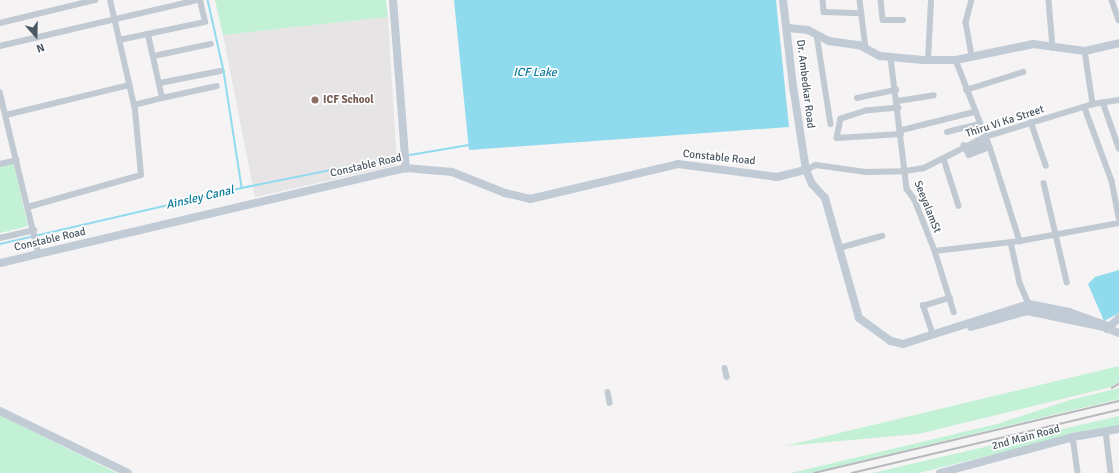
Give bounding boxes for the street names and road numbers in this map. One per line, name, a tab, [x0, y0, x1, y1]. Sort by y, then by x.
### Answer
street label: Dr. Ambedkar Road	[793, 39, 817, 129]
street label: Thiru Vi Ka Street	[964, 103, 1046, 141]
street label: Constable Road	[682, 148, 756, 168]
street label: Constable Road	[329, 151, 403, 181]
street label: SeeyalamSt	[911, 179, 943, 235]
street label: Constable Road	[13, 225, 87, 255]
street label: 2nd Main Road	[991, 423, 1061, 453]

